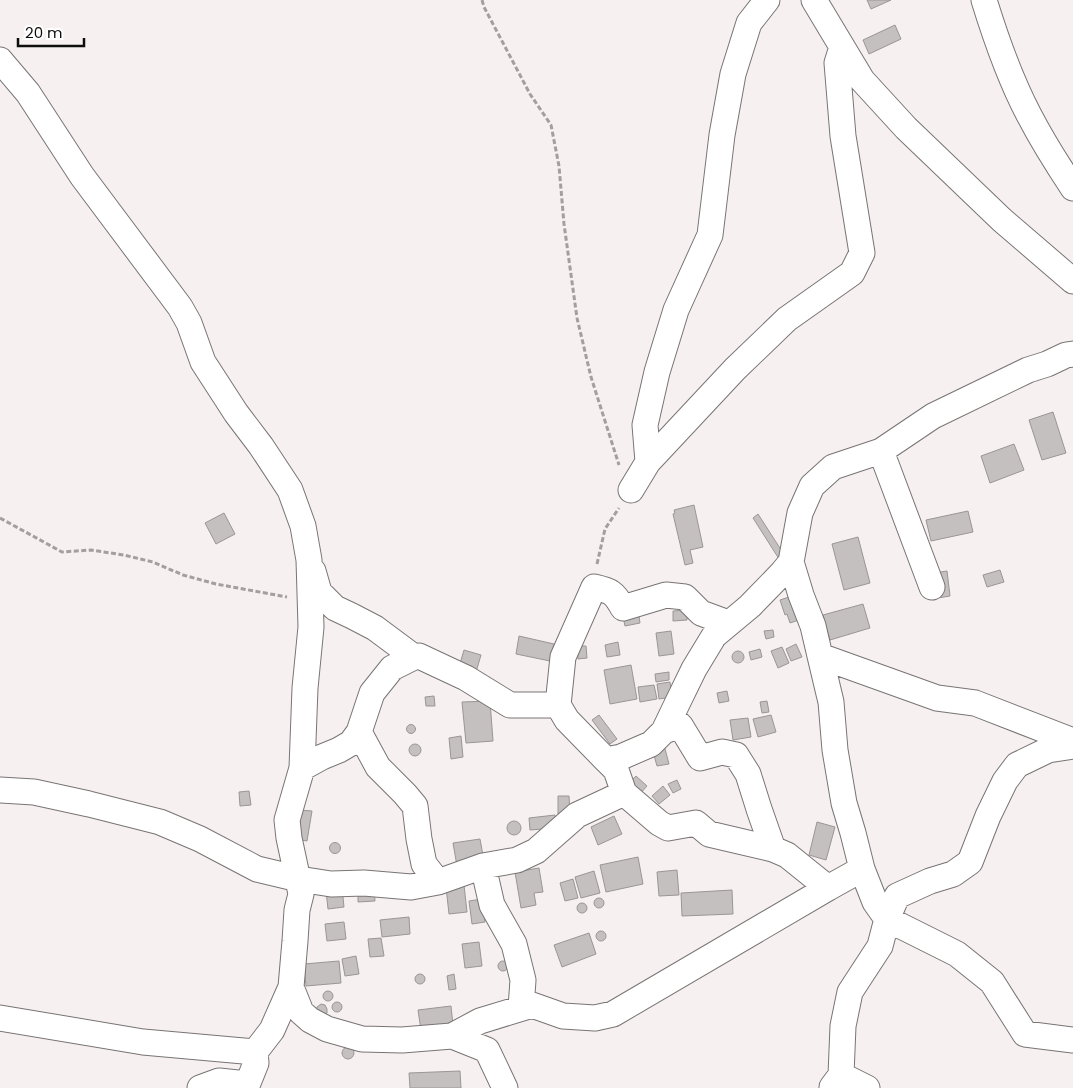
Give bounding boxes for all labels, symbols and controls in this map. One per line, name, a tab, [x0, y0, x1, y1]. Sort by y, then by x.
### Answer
scale bar	[18, 15, 84, 47]
text: 20 m	[25, 22, 63, 43]

